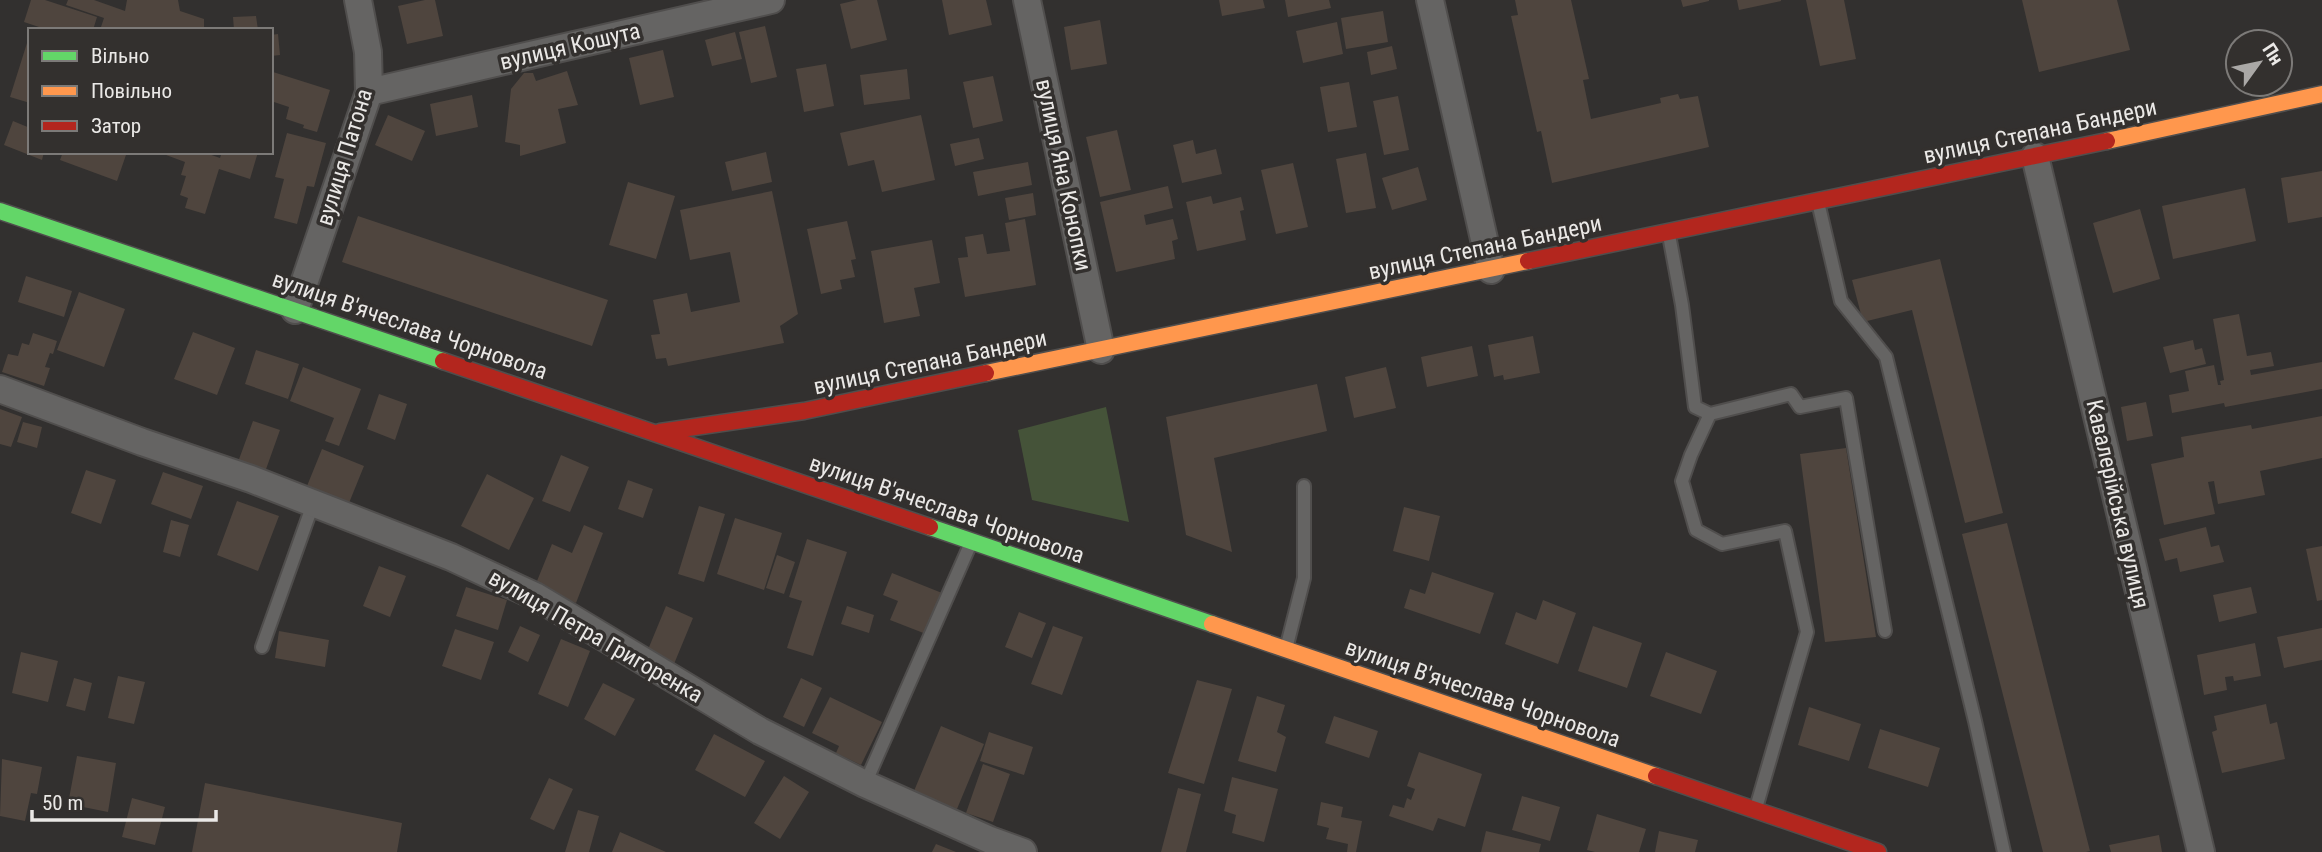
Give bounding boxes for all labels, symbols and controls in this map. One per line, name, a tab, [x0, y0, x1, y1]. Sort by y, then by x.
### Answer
street label: вулиця Кошута	[497, 17, 643, 76]
legend	[28, 28, 273, 154]
north arrow	[2224, 28, 2294, 98]
text: Пн	[2257, 39, 2288, 69]
text: Вільно	[91, 44, 149, 68]
street label: вулиця Яна Конопки	[1030, 77, 1097, 273]
text: Повільно	[91, 79, 172, 103]
street label: вулиця Патона	[311, 86, 378, 229]
street label: вулиця Степана Бандери	[1921, 94, 2159, 169]
text: Затор	[91, 114, 141, 138]
street label: вулиця Степана Бандери	[1366, 210, 1604, 285]
street label: вулиця В'ячеслава Чорновола	[269, 266, 551, 385]
street label: вулиця Степана Бандери	[811, 325, 1049, 400]
street label: Кавалерійська вулиця	[2080, 397, 2155, 611]
street label: вулиця В'ячеслава Чорновола	[806, 450, 1088, 569]
street label: вулиця Петра Григоренка	[484, 564, 708, 709]
street label: вулиця В'ячеслава Чорновола	[1342, 634, 1624, 753]
scale bar	[32, 778, 215, 822]
text: 50 m	[42, 791, 83, 815]

